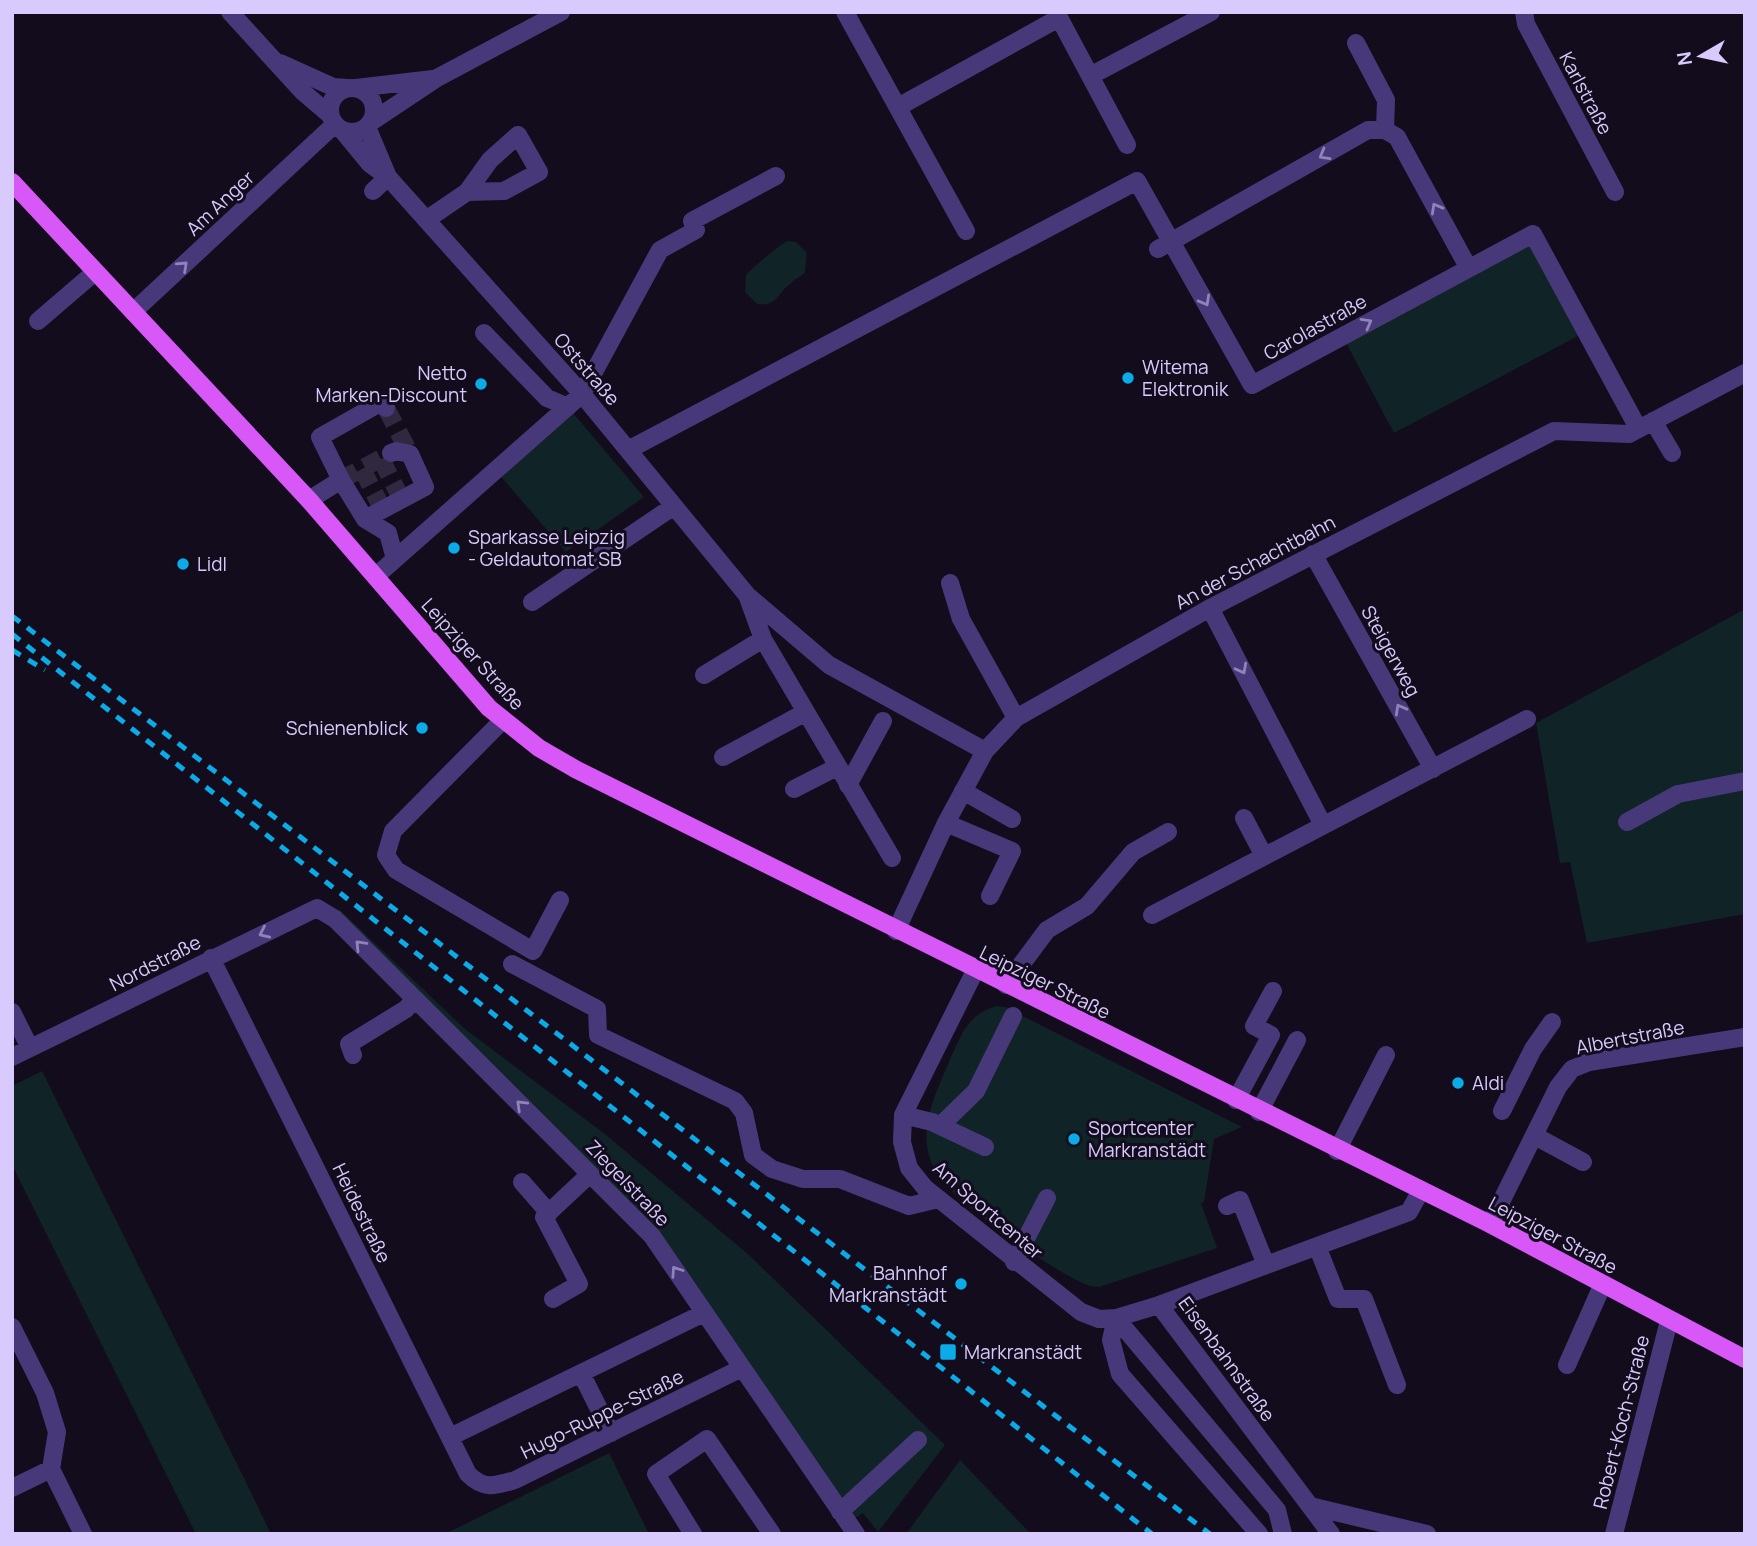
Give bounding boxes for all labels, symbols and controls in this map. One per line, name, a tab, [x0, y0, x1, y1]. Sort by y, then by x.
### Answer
north arrow	[1666, 21, 1736, 91]
street label: Karlstraße	[1553, 47, 1619, 139]
text: N	[1670, 50, 1698, 67]
one-way arrow	[1318, 147, 1331, 160]
street label: Am Anger	[180, 165, 260, 241]
one-way arrow	[1431, 202, 1444, 215]
one-way arrow	[175, 261, 188, 274]
street label: Carolastraße	[1259, 288, 1371, 366]
one-way arrow	[1197, 294, 1210, 307]
one-way arrow	[1360, 318, 1372, 331]
street label: Oststraße	[548, 327, 626, 411]
place label: Witema Elektronik	[1142, 354, 1229, 402]
place label: Netto Marken-Discount	[315, 360, 467, 408]
marker: Witema Elektronik	[1120, 370, 1136, 386]
marker: Netto Marken-Discount	[473, 376, 489, 392]
street label: An der Schachtbahn	[1170, 509, 1340, 615]
place label: Sparkasse Leipzig - Geldautomat SB	[468, 524, 625, 572]
marker: Sparkasse Leipzig - Geldautomat SB	[446, 540, 462, 556]
place label: Lidl	[197, 551, 227, 577]
marker: Lidl	[175, 556, 191, 572]
street label: Leipziger Straße	[416, 592, 530, 716]
street label: Steigerweg	[1355, 601, 1427, 701]
one-way arrow	[1233, 662, 1247, 674]
one-way arrow	[1395, 704, 1408, 717]
place label: Schienenblick	[286, 715, 409, 741]
marker: Schienenblick	[414, 720, 430, 736]
one-way arrow	[259, 924, 271, 938]
street label: Nordstraße	[105, 929, 205, 997]
street label: Leipziger Straße	[975, 939, 1115, 1025]
one-way arrow	[355, 940, 368, 953]
street label: Albertstraße	[1573, 1014, 1687, 1060]
place label: Aldi	[1472, 1070, 1504, 1096]
marker: Aldi	[1450, 1075, 1466, 1091]
one-way arrow	[516, 1101, 529, 1114]
place label: Sportcenter Markranstädt	[1088, 1115, 1206, 1163]
marker: Sportcenter Markranstädt	[1066, 1131, 1082, 1147]
street label: Ziegelstraße	[580, 1134, 676, 1232]
street label: Am Sportcenter	[927, 1155, 1049, 1265]
street label: Heidestraße	[327, 1159, 397, 1267]
street label: Leipziger Straße	[1484, 1190, 1622, 1280]
place label: Bahnhof Markranstädt	[829, 1260, 947, 1308]
one-way arrow	[672, 1266, 684, 1279]
marker: Bahnhof Markranstädt	[953, 1276, 969, 1292]
street label: Eisenbahnstraße	[1173, 1291, 1281, 1427]
street label: Robert-Koch-Straße	[1587, 1332, 1655, 1512]
place label: Markranstädt	[964, 1339, 1082, 1365]
marker: Markranstädt	[938, 1342, 958, 1362]
street label: Hugo-Ruppe-Straße	[516, 1363, 688, 1465]

